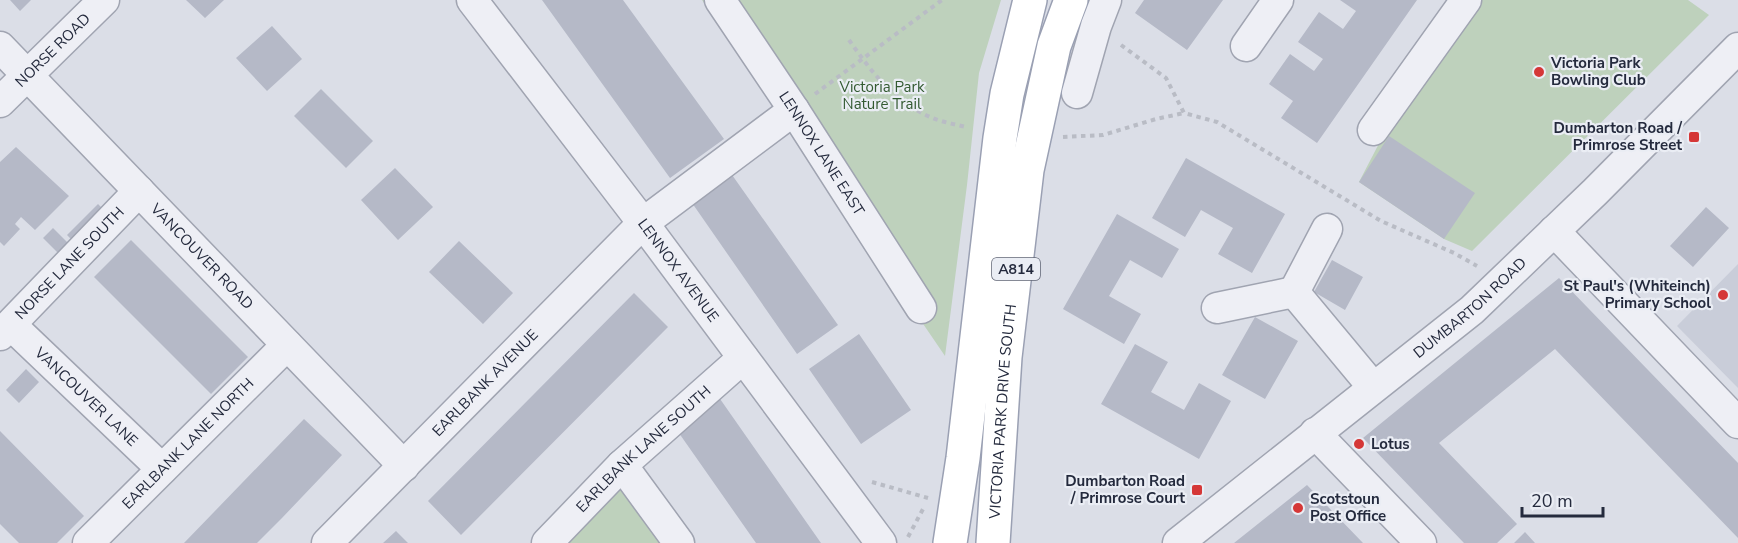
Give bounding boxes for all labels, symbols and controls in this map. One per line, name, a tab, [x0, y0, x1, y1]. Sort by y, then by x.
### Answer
street label: NORSE ROAD	[11, 9, 95, 92]
place label: Victoria Park Bowling Club	[1550, 53, 1646, 90]
marker: Victoria Park Bowling Club	[1532, 65, 1546, 79]
park label: Victoria Park Nature Trail	[839, 77, 925, 114]
street label: LENNOX LANE EAST	[774, 87, 869, 219]
place label: Dumbarton Road / Primrose Street	[1553, 118, 1682, 155]
marker: Dumbarton Road / Primrose Street	[1687, 130, 1701, 144]
street label: VANCOUVER ROAD	[145, 198, 258, 314]
street label: NORSE LANE SOUTH	[10, 202, 128, 324]
street label: LENNOX AVENUE	[633, 215, 723, 326]
street label: DUMBARTON ROAD	[1409, 253, 1531, 363]
road number: A814	[992, 258, 1040, 280]
place label: St Paul's (Whiteinch) Primary School	[1564, 276, 1711, 313]
marker: St Paul's (Whiteinch) Primary School	[1716, 288, 1730, 302]
street label: VICTORIA PARK DRIVE SOUTH	[985, 303, 1021, 520]
street label: EARLBANK AVENUE	[428, 325, 542, 441]
street label: VANCOUVER LANE	[30, 342, 142, 451]
street label: EARLBANK LANE NORTH	[118, 374, 258, 514]
street label: EARLBANK LANE SOUTH	[572, 381, 715, 517]
place label: Lotus	[1371, 434, 1410, 454]
marker: Lotus	[1352, 437, 1366, 451]
place label: Dumbarton Road / Primrose Court	[1065, 471, 1185, 508]
scale bar	[1522, 480, 1603, 518]
marker: Dumbarton Road / Primrose Court	[1190, 483, 1204, 497]
place label: Scotstoun Post Office	[1310, 489, 1386, 526]
text: 20 m	[1531, 489, 1573, 513]
marker: Scotstoun Post Office	[1291, 501, 1305, 515]

